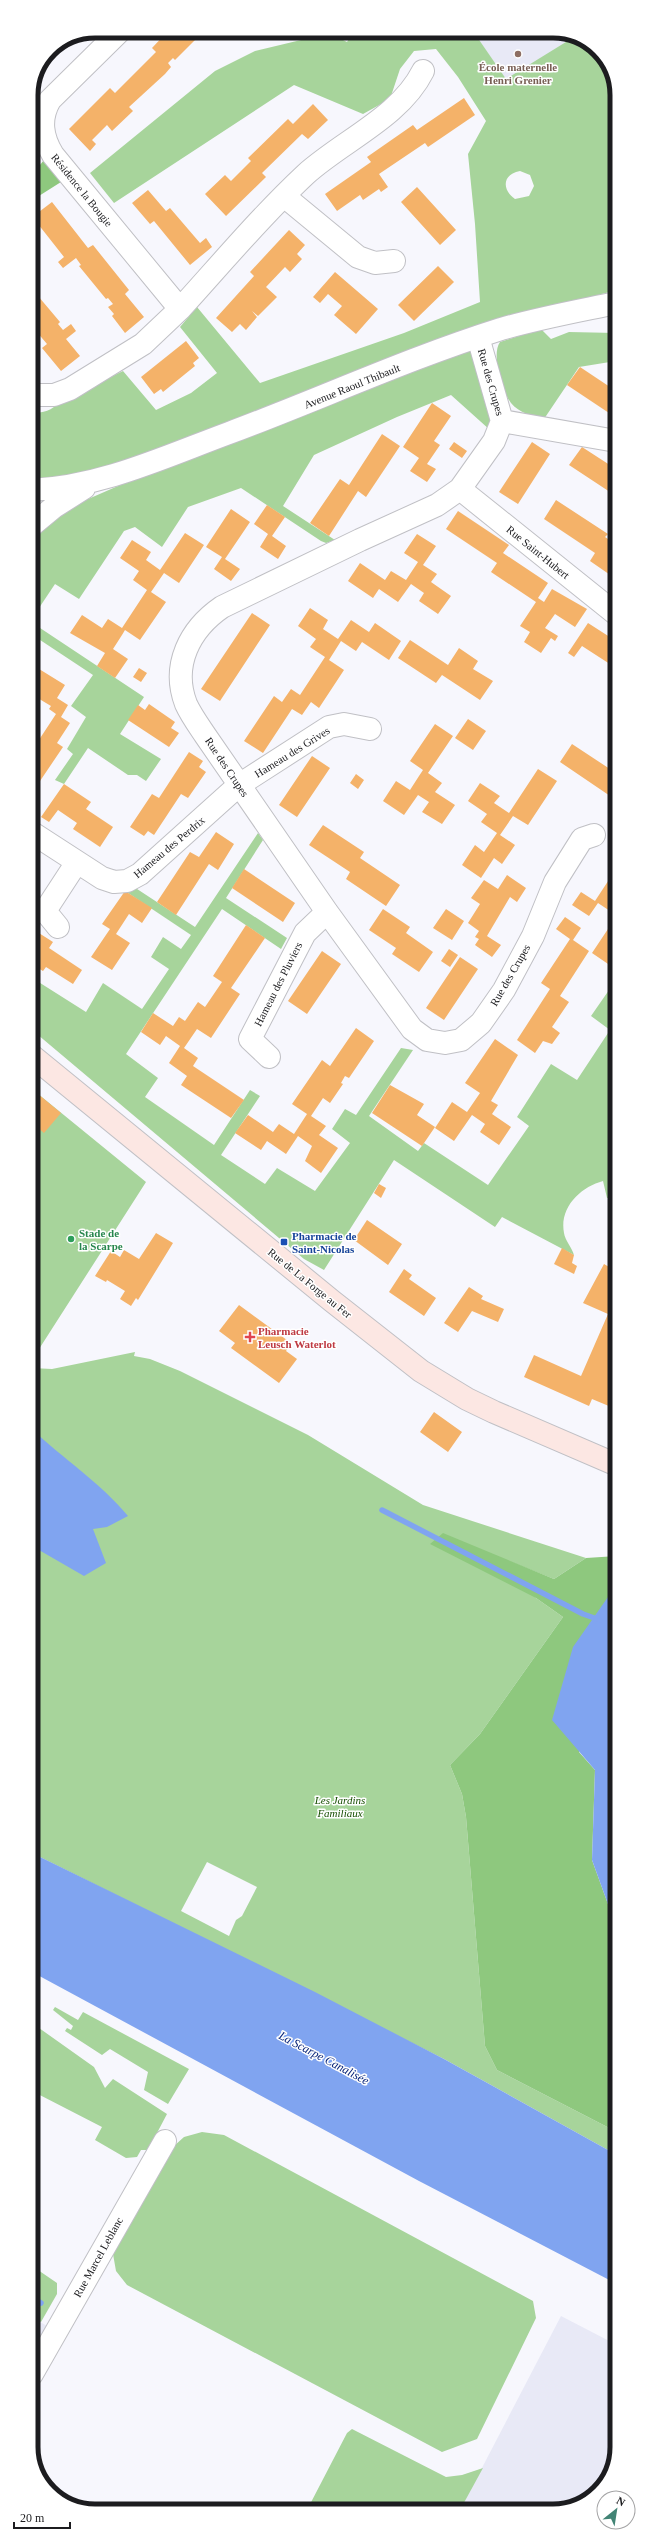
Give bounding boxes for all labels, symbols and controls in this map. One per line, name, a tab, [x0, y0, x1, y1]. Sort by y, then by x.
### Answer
marker: École maternelle Henri Grenier	[513, 49, 523, 59]
place label: École maternelle Henri Grenier	[479, 61, 557, 86]
street label: Résidence la Bougie	[49, 151, 115, 229]
street label: Rue des Crupes	[476, 347, 506, 417]
street label: Avenue Raoul Thibault	[302, 361, 402, 411]
street label: Rue Saint-Hubert	[504, 523, 572, 581]
street label: Hameau des Grives	[252, 724, 332, 780]
street label: Rue des Crupes	[203, 735, 251, 799]
street label: Hameau des Perdrix	[131, 813, 207, 880]
street label: Hameau des Pluviers	[252, 940, 304, 1028]
street label: Rue des Crupes	[488, 942, 532, 1008]
place label: Stade de la Scarpe	[79, 1227, 123, 1252]
place label: Pharmacie de Saint-Nicolas	[292, 1230, 357, 1255]
marker: Stade de la Scarpe	[66, 1234, 76, 1244]
marker: Pharmacie de Saint-Nicolas	[279, 1237, 289, 1247]
street label: Rue de La Forge au Fer	[266, 1246, 354, 1321]
place label: Pharmacie Leusch Waterlot	[258, 1325, 336, 1350]
marker: Pharmacie Leusch Waterlot	[245, 1332, 255, 1342]
park label: Les Jardins Familiaux	[314, 1794, 365, 1819]
water label: La Scarpe Canalisée	[276, 2028, 372, 2088]
street label: Rue Marcel Leblanc	[71, 2215, 125, 2299]
north arrow	[596, 2490, 636, 2530]
text: N	[615, 2494, 627, 2509]
scale bar	[14, 2504, 70, 2530]
text: 20 m	[20, 2511, 45, 2525]

